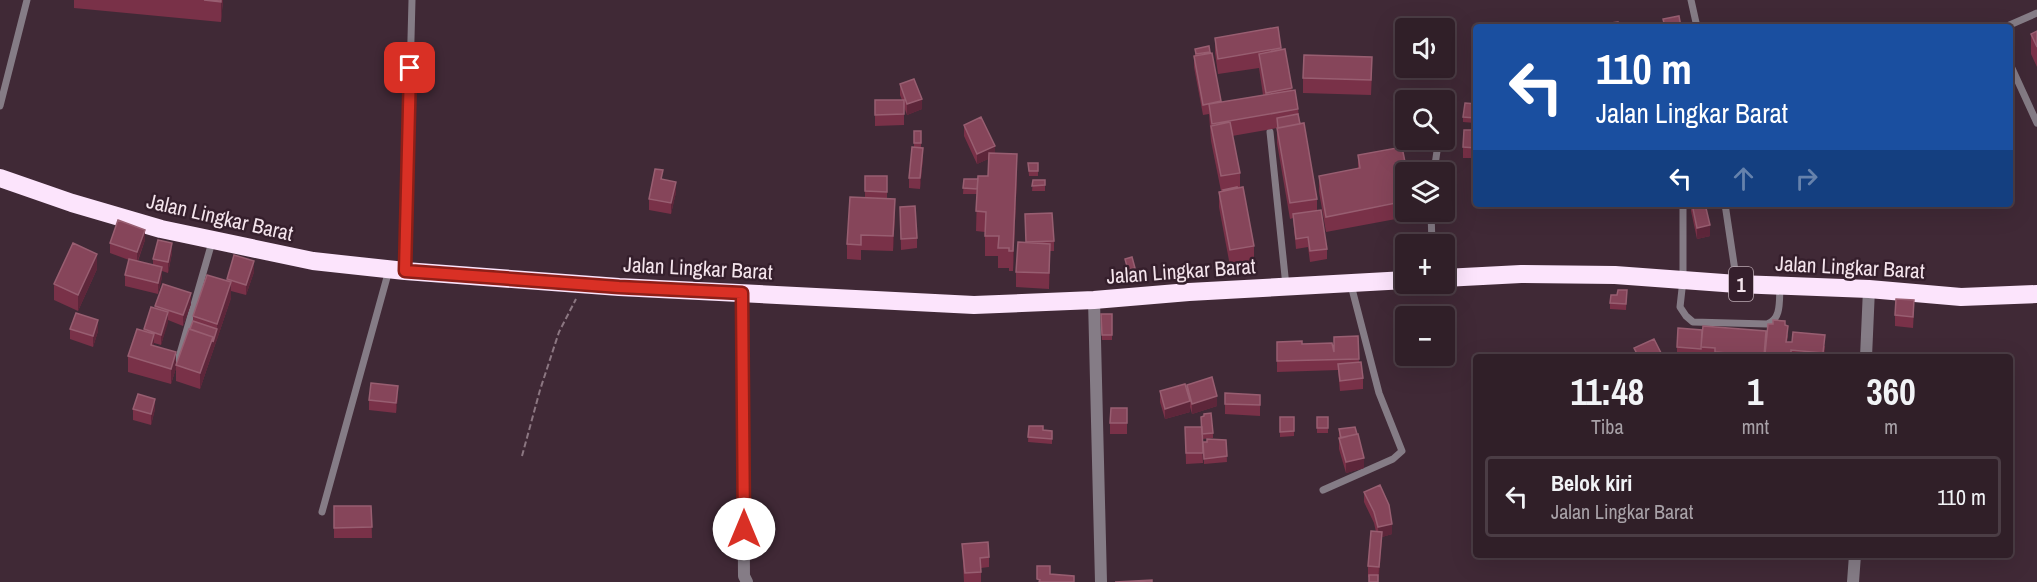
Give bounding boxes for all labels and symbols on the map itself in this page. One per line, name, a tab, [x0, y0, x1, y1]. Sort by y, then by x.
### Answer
pin	[384, 42, 435, 93]
street label: Jalan Lingkar Barat	[144, 186, 296, 248]
street label: Jalan Lingkar Barat	[1775, 249, 1926, 285]
street label: Jalan Lingkar Barat	[623, 250, 774, 286]
street label: Jalan Lingkar Barat	[1105, 251, 1257, 291]
road number: 1	[1729, 267, 1753, 301]
position arrow	[712, 497, 776, 561]

